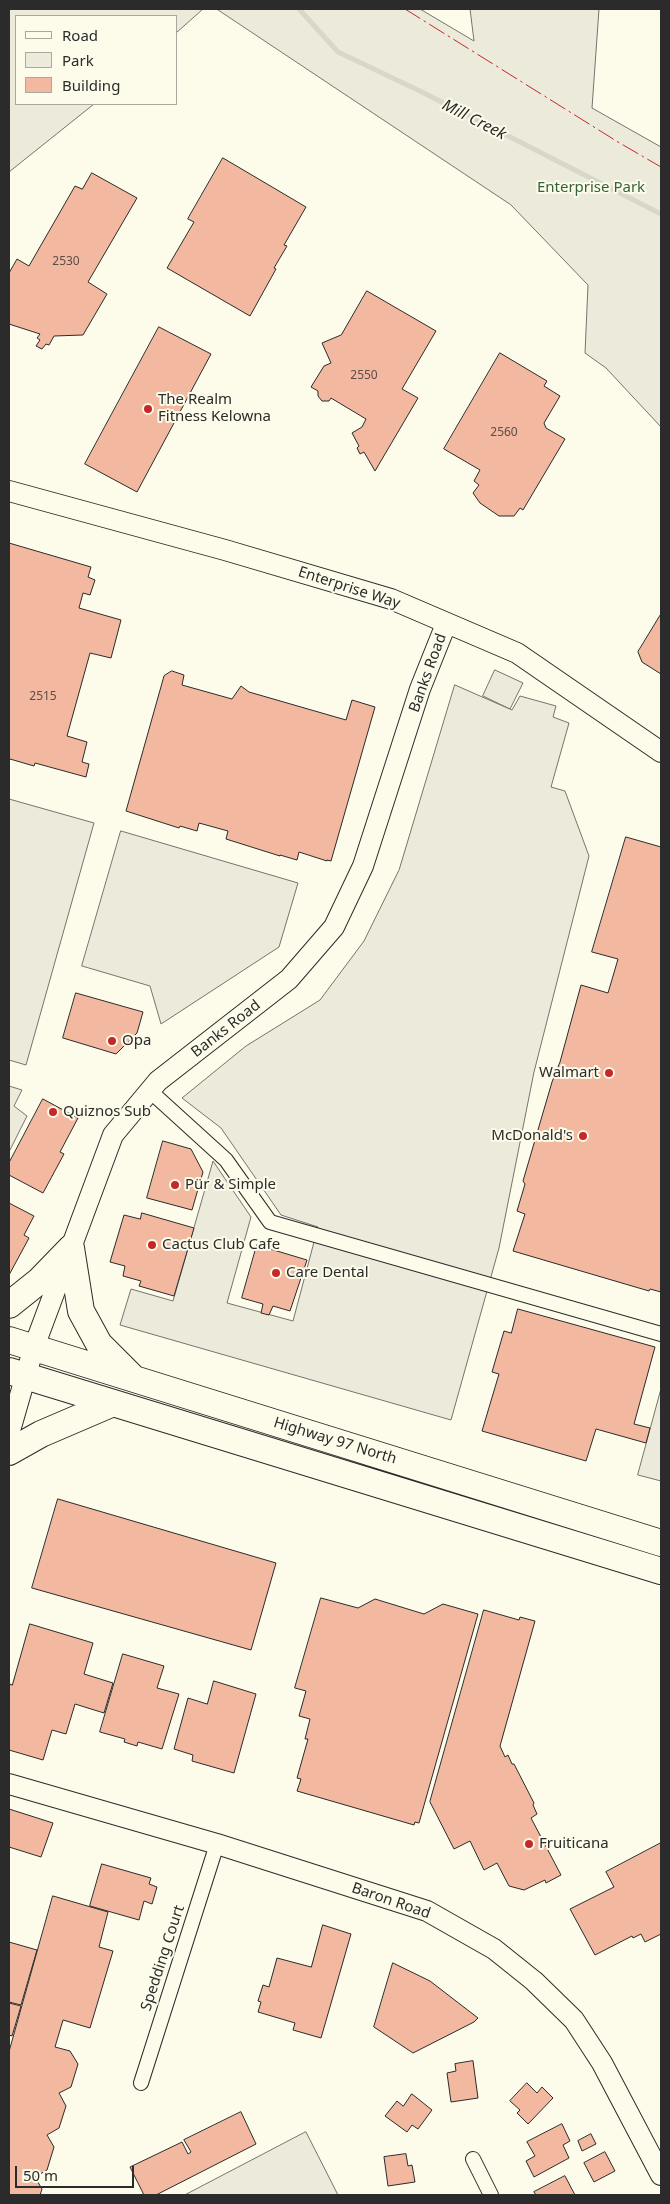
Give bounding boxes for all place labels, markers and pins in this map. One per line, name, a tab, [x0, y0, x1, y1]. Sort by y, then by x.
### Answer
place label: The Realm Fitness Kelowna	[158, 391, 271, 426]
marker: The Realm Fitness Kelowna	[142, 403, 154, 415]
place label: Opa	[122, 1032, 151, 1050]
marker: Opa	[106, 1035, 118, 1047]
place label: Walmart	[539, 1064, 599, 1082]
marker: Walmart	[603, 1067, 615, 1079]
place label: Quiznos Sub	[63, 1103, 151, 1121]
marker: Quiznos Sub	[47, 1106, 59, 1118]
place label: McDonald's	[491, 1127, 573, 1145]
marker: McDonald's	[577, 1130, 589, 1142]
place label: Pür & Simple	[185, 1176, 276, 1194]
marker: Pür & Simple	[169, 1179, 181, 1191]
place label: Cactus Club Cafe	[162, 1236, 280, 1254]
marker: Cactus Club Cafe	[146, 1239, 158, 1251]
place label: Care Dental	[286, 1264, 369, 1282]
marker: Care Dental	[270, 1267, 282, 1279]
place label: Fruiticana	[539, 1835, 609, 1853]
marker: Fruiticana	[523, 1838, 535, 1850]

